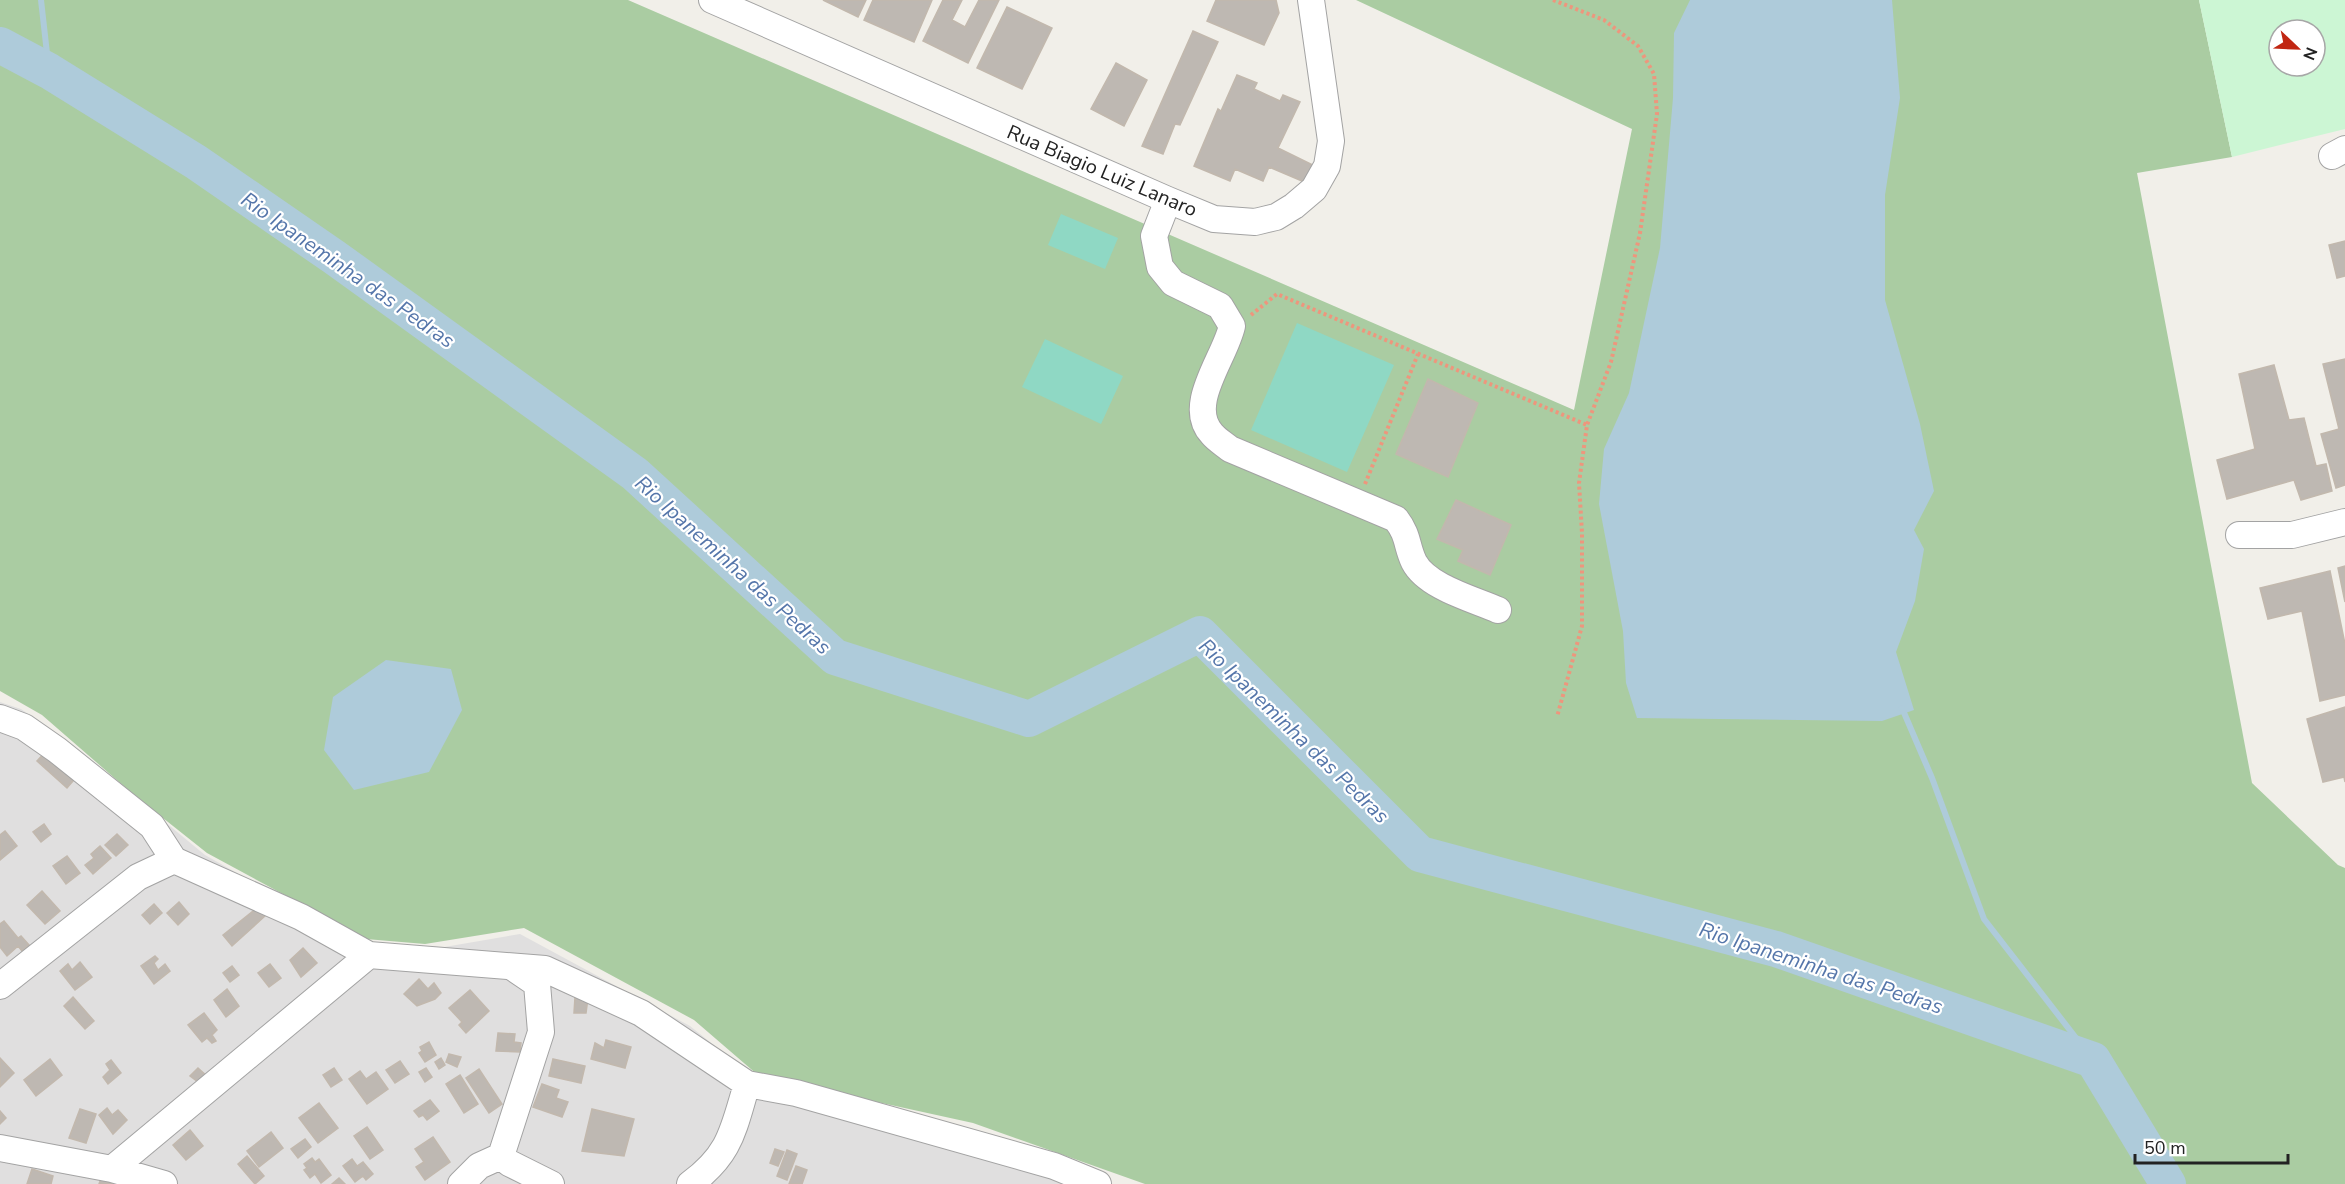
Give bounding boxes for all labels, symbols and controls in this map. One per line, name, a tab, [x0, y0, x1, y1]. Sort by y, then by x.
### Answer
north arrow	[2267, 18, 2327, 78]
text: N	[2297, 44, 2322, 63]
street label: Rua Biagio Luiz Lanaro	[1003, 119, 1201, 223]
water label: Rio Ipaneminha das Pedras	[236, 185, 460, 355]
water label: Rio Ipaneminha das Pedras	[629, 469, 837, 661]
water label: Rio Ipaneminha das Pedras	[1193, 632, 1395, 830]
water label: Rio Ipaneminha das Pedras	[1695, 915, 1947, 1021]
scale bar	[2135, 1127, 2288, 1165]
text: 50 m	[2144, 1136, 2186, 1160]

